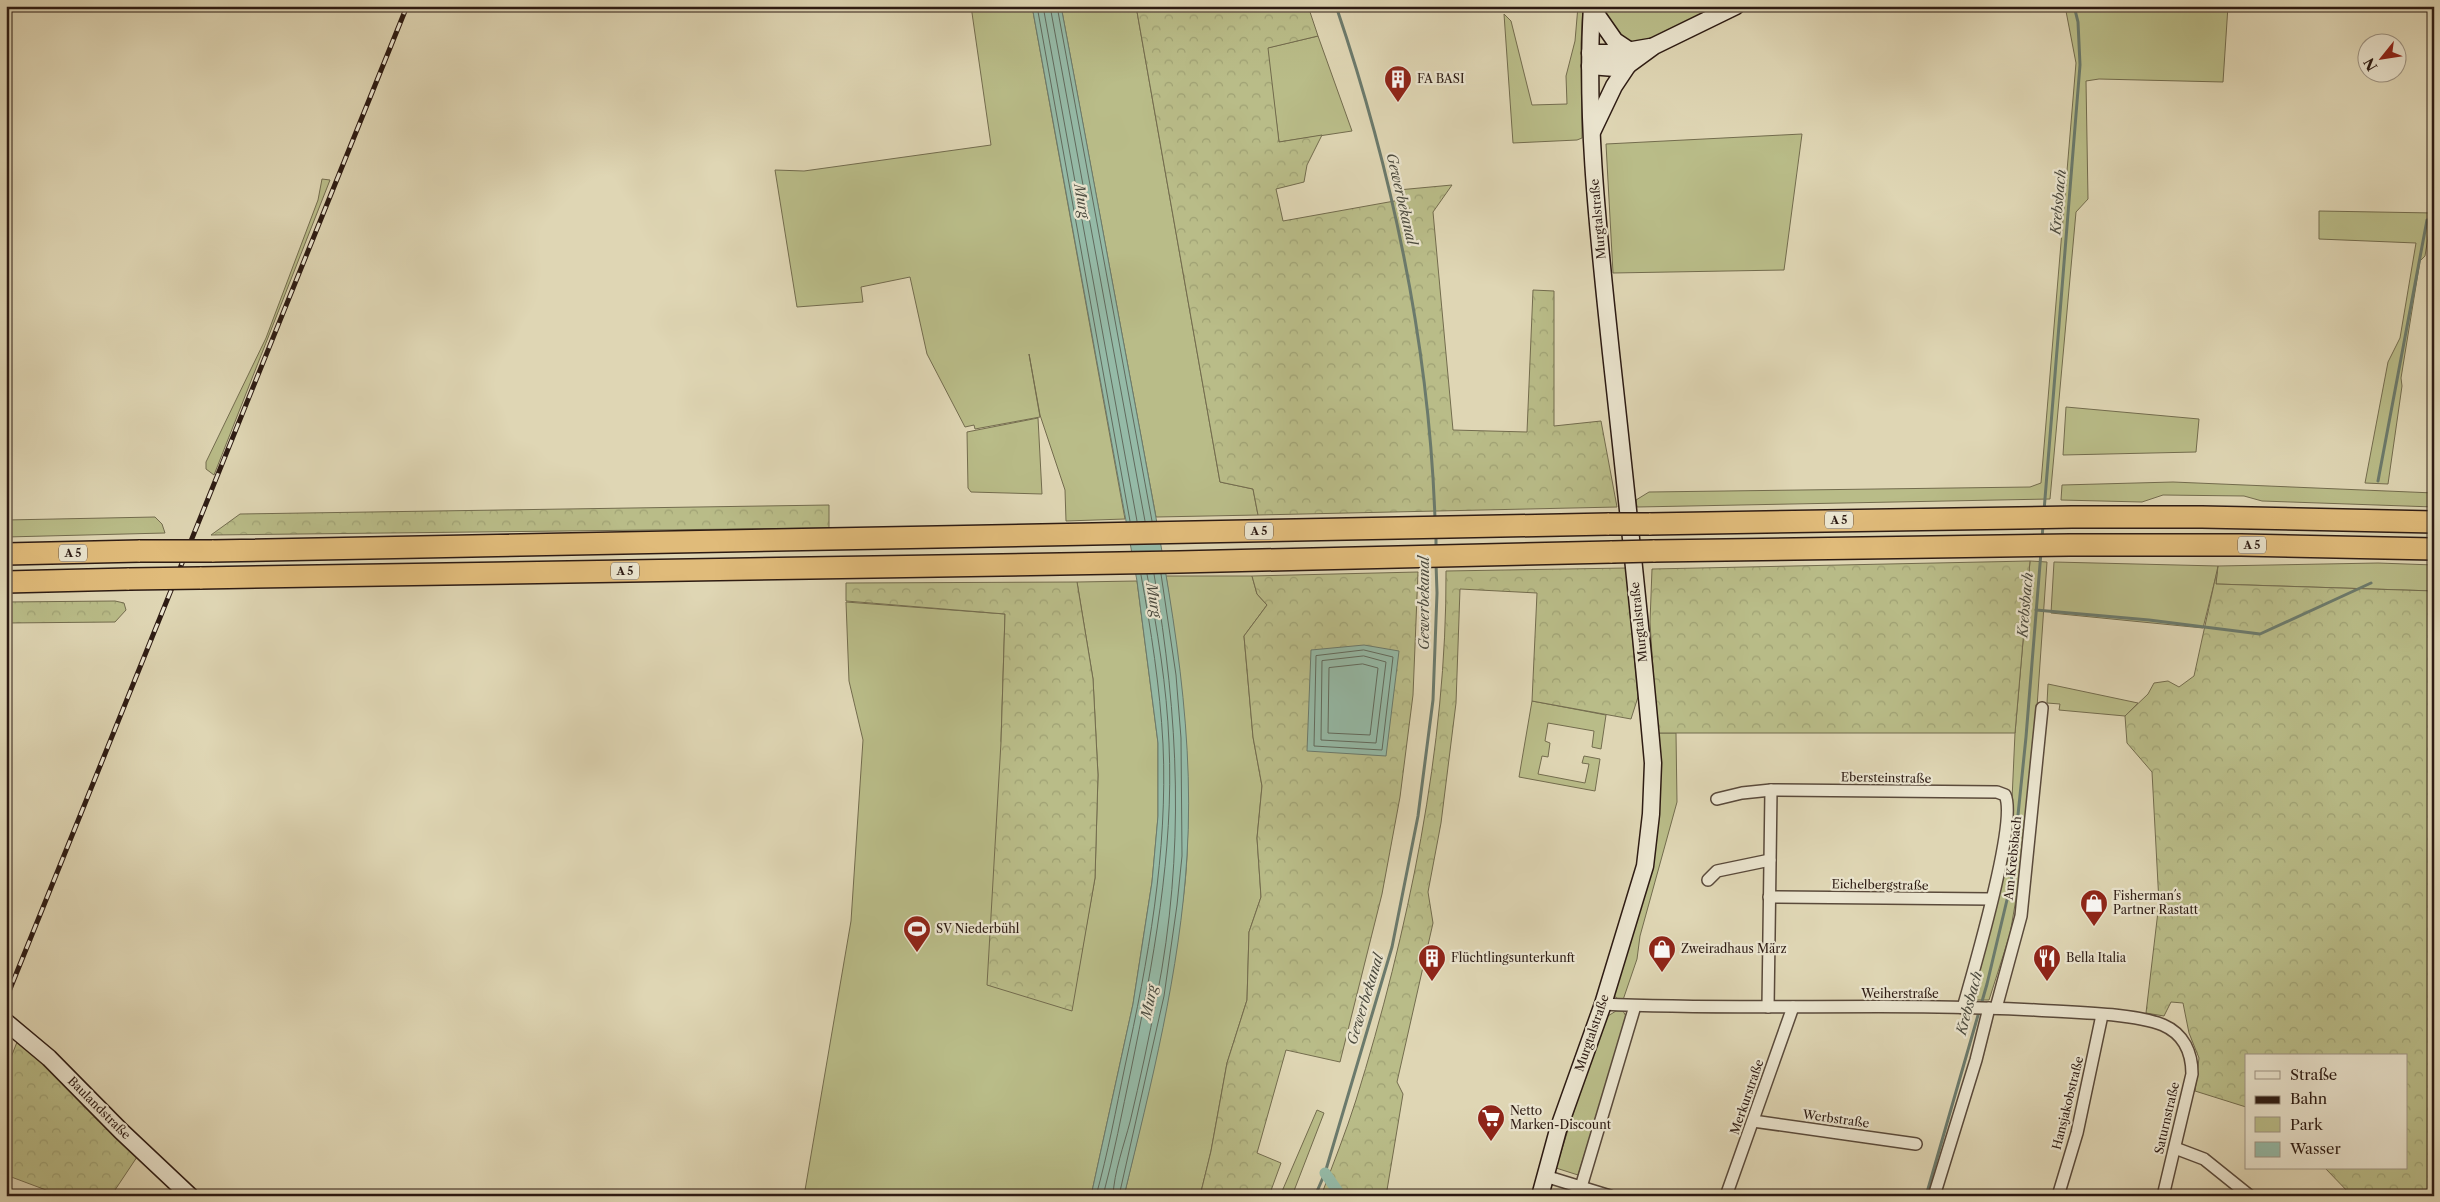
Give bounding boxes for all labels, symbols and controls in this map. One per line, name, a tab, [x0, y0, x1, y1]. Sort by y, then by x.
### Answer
north arrow	[2358, 32, 2408, 82]
text: N	[2360, 55, 2382, 74]
building icon: FA BASI	[1383, 64, 1413, 103]
place label: FA BASI	[1417, 71, 1464, 86]
water label: Gewerbekanal	[1383, 151, 1422, 248]
water label: Krebsbach	[2046, 169, 2070, 236]
street label: Murgtalstraße	[1586, 178, 1608, 260]
water label: Murg	[1070, 180, 1094, 222]
road number: A 5	[1825, 512, 1853, 528]
road number: A 5	[1245, 522, 1273, 540]
road number: A 5	[2238, 536, 2266, 554]
road number: A 5	[59, 544, 87, 562]
water label: Gewerbekanal	[1415, 555, 1433, 650]
road number: A 5	[611, 562, 639, 580]
water label: Krebsbach	[2013, 572, 2037, 639]
water label: Murg	[1142, 580, 1166, 620]
street label: Murgtalstraße	[1627, 581, 1650, 663]
street label: Ebersteinstraße	[1841, 769, 1932, 786]
street label: Am Krebsbach	[2001, 815, 2024, 902]
street label: Eichelbergstraße	[1831, 876, 1929, 893]
shop icon: Fisherman´s Partner Rastatt	[2079, 888, 2109, 927]
place label: Fisherman´s Partner Rastatt	[2113, 888, 2199, 917]
sports icon: SV Niederbühl	[902, 914, 932, 953]
place label: SV Niederbühl	[936, 921, 1020, 936]
shop icon: Zweiradhaus März	[1647, 934, 1677, 973]
place label: Zweiradhaus März	[1681, 941, 1787, 956]
building icon: Flüchtlingsunterkunft	[1417, 943, 1447, 982]
restaurant icon: Bella Italia	[2032, 943, 2062, 982]
water label: Gewerbekanal	[1343, 950, 1388, 1047]
place label: Flüchtlingsunterkunft	[1451, 950, 1576, 965]
place label: Bella Italia	[2066, 950, 2127, 965]
water label: Krebsbach	[1952, 969, 1986, 1038]
water label: Murg	[1136, 981, 1162, 1023]
street label: Weiherstraße	[1860, 986, 1939, 1001]
street label: Murgtalstraße	[1571, 992, 1612, 1073]
street label: Hansjakobstraße	[2049, 1054, 2086, 1151]
legend	[2245, 1054, 2408, 1170]
street label: Merkurstraße	[1727, 1057, 1767, 1137]
text: Straße	[2290, 1065, 2337, 1084]
street label: Baulandstraße	[65, 1073, 134, 1142]
street label: Saturnstraße	[2151, 1080, 2182, 1155]
text: Bahn	[2290, 1089, 2328, 1108]
supermarket icon: Netto Marken-Discount	[1476, 1103, 1506, 1142]
place label: Netto Marken-Discount	[1510, 1103, 1612, 1132]
street label: Werbstraße	[1801, 1106, 1871, 1131]
text: Park	[2290, 1115, 2324, 1134]
text: Wasser	[2289, 1139, 2341, 1158]

